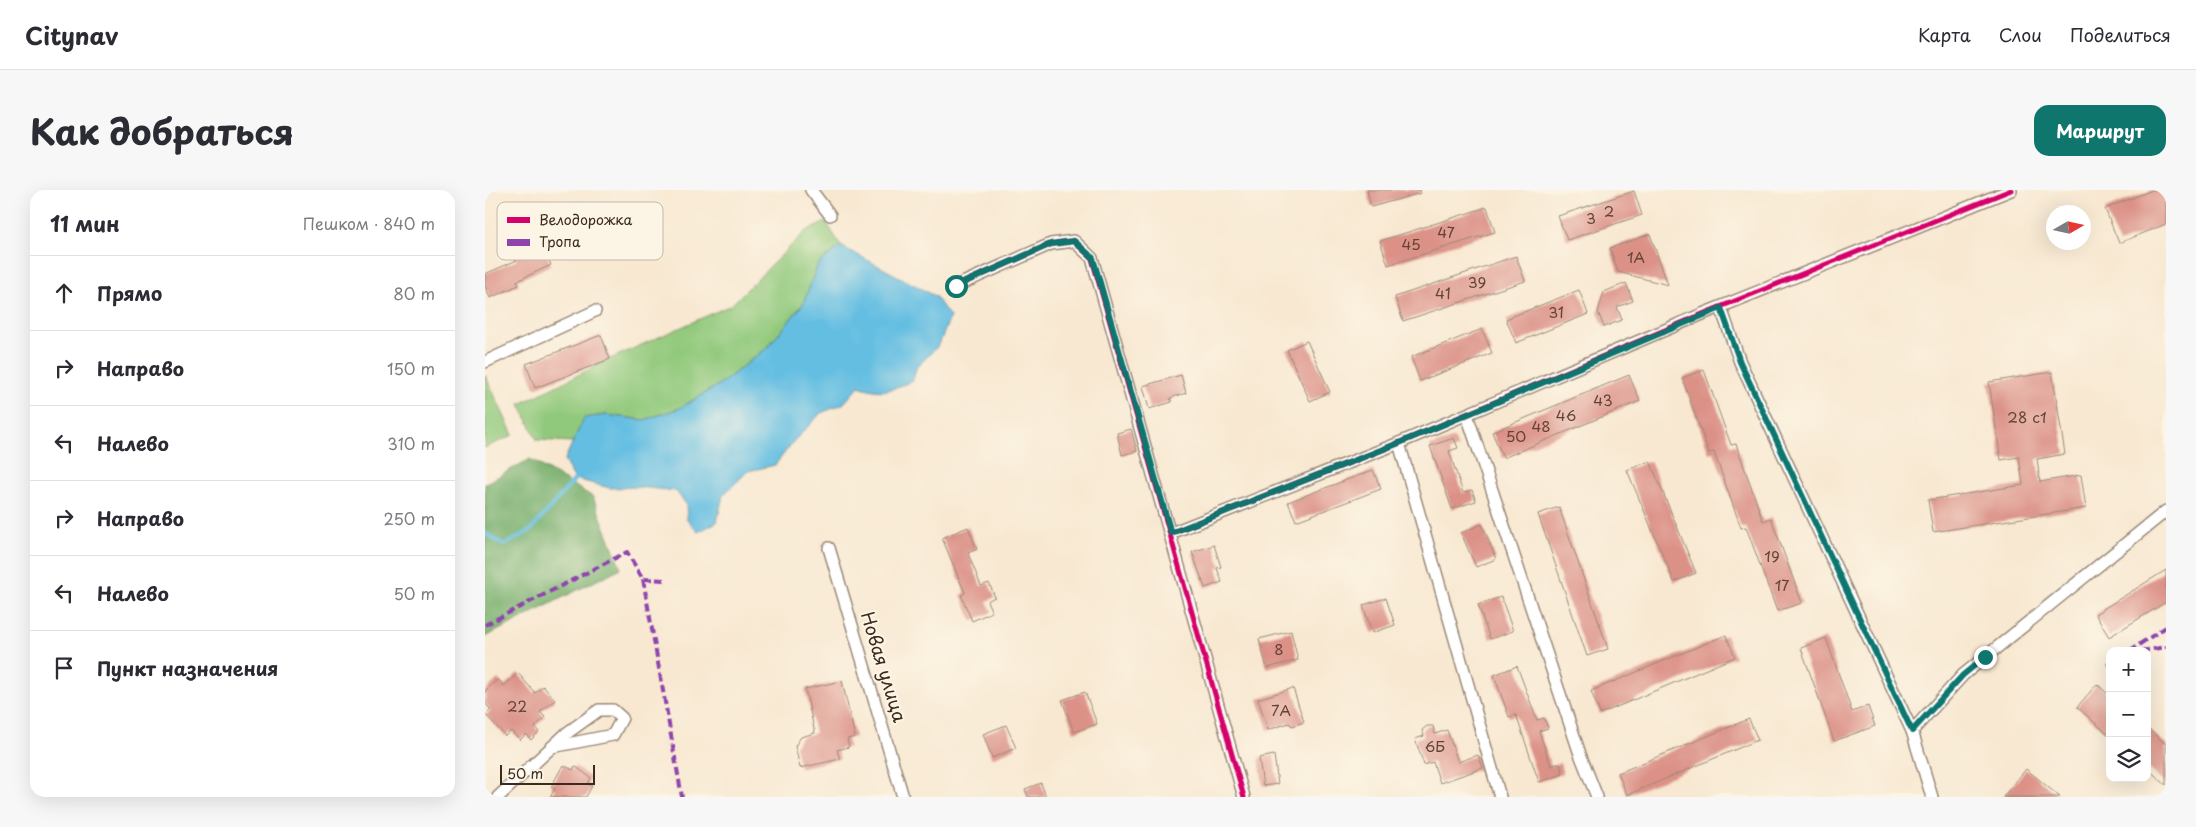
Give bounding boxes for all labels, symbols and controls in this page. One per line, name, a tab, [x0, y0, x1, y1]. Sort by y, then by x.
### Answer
text: Citynav	[25, 17, 118, 53]
text: Карта	[1918, 21, 1971, 48]
text: Слои	[1999, 21, 2042, 48]
text: Поделиться	[2070, 21, 2171, 48]
text: Как добраться	[30, 104, 294, 157]
button: Маршрут	[2034, 105, 2166, 156]
house number: 2	[1604, 199, 1614, 222]
legend	[497, 202, 663, 260]
north arrow	[2046, 205, 2091, 250]
house number: 3	[1586, 206, 1596, 229]
text: 11 мин	[50, 207, 120, 239]
text: Велодорожка	[539, 209, 633, 230]
text: Пешком · 840 m	[303, 211, 435, 235]
house number: 47	[1437, 220, 1455, 243]
text: Тропа	[539, 231, 581, 252]
house number: 45	[1401, 232, 1421, 255]
house number: 1А	[1627, 245, 1645, 268]
house number: 39	[1468, 270, 1486, 293]
route start	[945, 275, 968, 298]
icon: ahead	[50, 279, 78, 307]
text: Прямо	[97, 279, 162, 307]
text: 80 m	[393, 281, 435, 305]
house number: 41	[1435, 281, 1451, 304]
house number: 31	[1548, 300, 1564, 323]
icon: right	[50, 354, 78, 382]
text: Направо	[97, 354, 184, 382]
text: 150 m	[387, 356, 435, 380]
house number: 43	[1593, 388, 1613, 411]
house number: 46	[1556, 403, 1576, 426]
house number: 28 с1	[2007, 405, 2047, 428]
house number: 48	[1531, 414, 1551, 437]
house number: 50	[1506, 424, 1526, 447]
icon: left	[50, 429, 78, 457]
text: Налево	[97, 429, 169, 457]
text: 310 m	[387, 431, 435, 455]
icon: right	[50, 504, 78, 532]
text: Направо	[97, 504, 184, 532]
text: 250 m	[384, 506, 435, 530]
house number: 19	[1764, 544, 1780, 567]
house number: 17	[1775, 573, 1789, 596]
icon: left	[50, 579, 78, 607]
text: Налево	[97, 579, 169, 607]
text: 50 m	[394, 581, 435, 605]
street label: Новая улица	[855, 608, 914, 726]
house number: 8	[1274, 637, 1284, 660]
route end	[1974, 646, 1997, 669]
map controls	[2106, 647, 2151, 782]
button: +	[2106, 647, 2151, 692]
icon: arrive	[50, 654, 78, 682]
text: Пункт назначения	[97, 654, 278, 682]
button: −	[2106, 692, 2151, 737]
house number: 22	[507, 694, 527, 717]
house number: 7А	[1271, 698, 1291, 721]
house number: 6Б	[1425, 734, 1445, 757]
button: layers	[2106, 737, 2151, 782]
scale bar	[500, 762, 595, 785]
text: 50 m	[507, 763, 543, 784]

